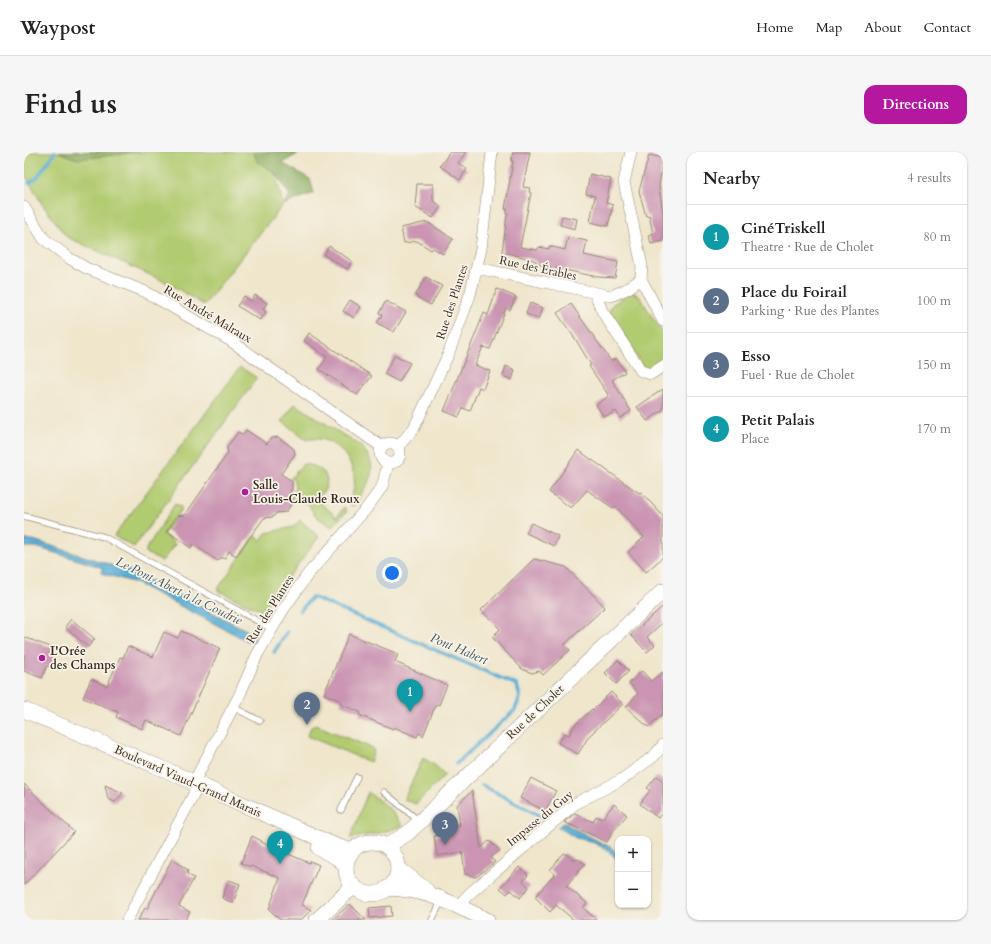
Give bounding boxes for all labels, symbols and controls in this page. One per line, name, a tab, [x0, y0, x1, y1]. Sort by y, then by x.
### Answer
text: Waypost	[20, 15, 95, 41]
text: Home	[756, 18, 794, 37]
text: Map	[816, 18, 842, 37]
text: About	[864, 18, 901, 37]
text: Contact	[923, 18, 971, 37]
text: Find us	[24, 85, 117, 123]
button: Directions	[864, 85, 967, 124]
text: Nearby	[703, 167, 760, 190]
text: 4 results	[907, 169, 951, 187]
text: CinéTriskell	[741, 218, 825, 238]
text: 1	[713, 228, 719, 246]
text: 80 m	[923, 228, 951, 246]
text: Theatre · Rue de Cholet	[741, 238, 874, 256]
street label: Rue des Érables	[498, 251, 578, 284]
street label: Rue des Plantes	[432, 262, 472, 342]
street label: Rue André Malraux	[161, 281, 255, 347]
text: Place du Foirail	[741, 282, 847, 302]
text: 2	[713, 292, 719, 310]
text: 100 m	[917, 292, 951, 310]
text: Parking · Rue des Plantes	[741, 302, 879, 320]
text: Esso	[741, 346, 770, 366]
text: 3	[713, 356, 719, 374]
text: 150 m	[917, 356, 951, 374]
text: Fuel · Rue de Cholet	[741, 366, 854, 384]
text: Petit Palais	[741, 410, 815, 430]
text: 4	[713, 420, 719, 438]
text: 170 m	[917, 420, 951, 438]
text: Place	[741, 430, 769, 448]
place label: Salle Louis-Claude Roux	[253, 477, 360, 507]
marker: Salle Louis-Claude Roux	[240, 487, 250, 497]
water label: Le Pont Abert à la Coudrie	[113, 553, 246, 630]
your location	[382, 563, 402, 583]
street label: Rue des Plantes	[243, 572, 297, 646]
water label: Pont Habert	[427, 629, 491, 669]
place label: L'Orée des Champs	[50, 643, 116, 673]
marker: L'Orée des Champs	[37, 653, 47, 663]
pin: 1	[397, 679, 423, 712]
street label: Rue de Cholet	[503, 681, 567, 743]
pin: 2	[294, 692, 320, 725]
street label: Boulevard Viaud-Grand Marais	[112, 741, 264, 821]
street label: Impasse du Guy	[503, 786, 577, 850]
pin: 3	[432, 812, 458, 845]
pin: 4	[267, 831, 293, 864]
map controls	[615, 836, 651, 908]
button: +	[615, 836, 651, 872]
button: −	[615, 872, 651, 908]

